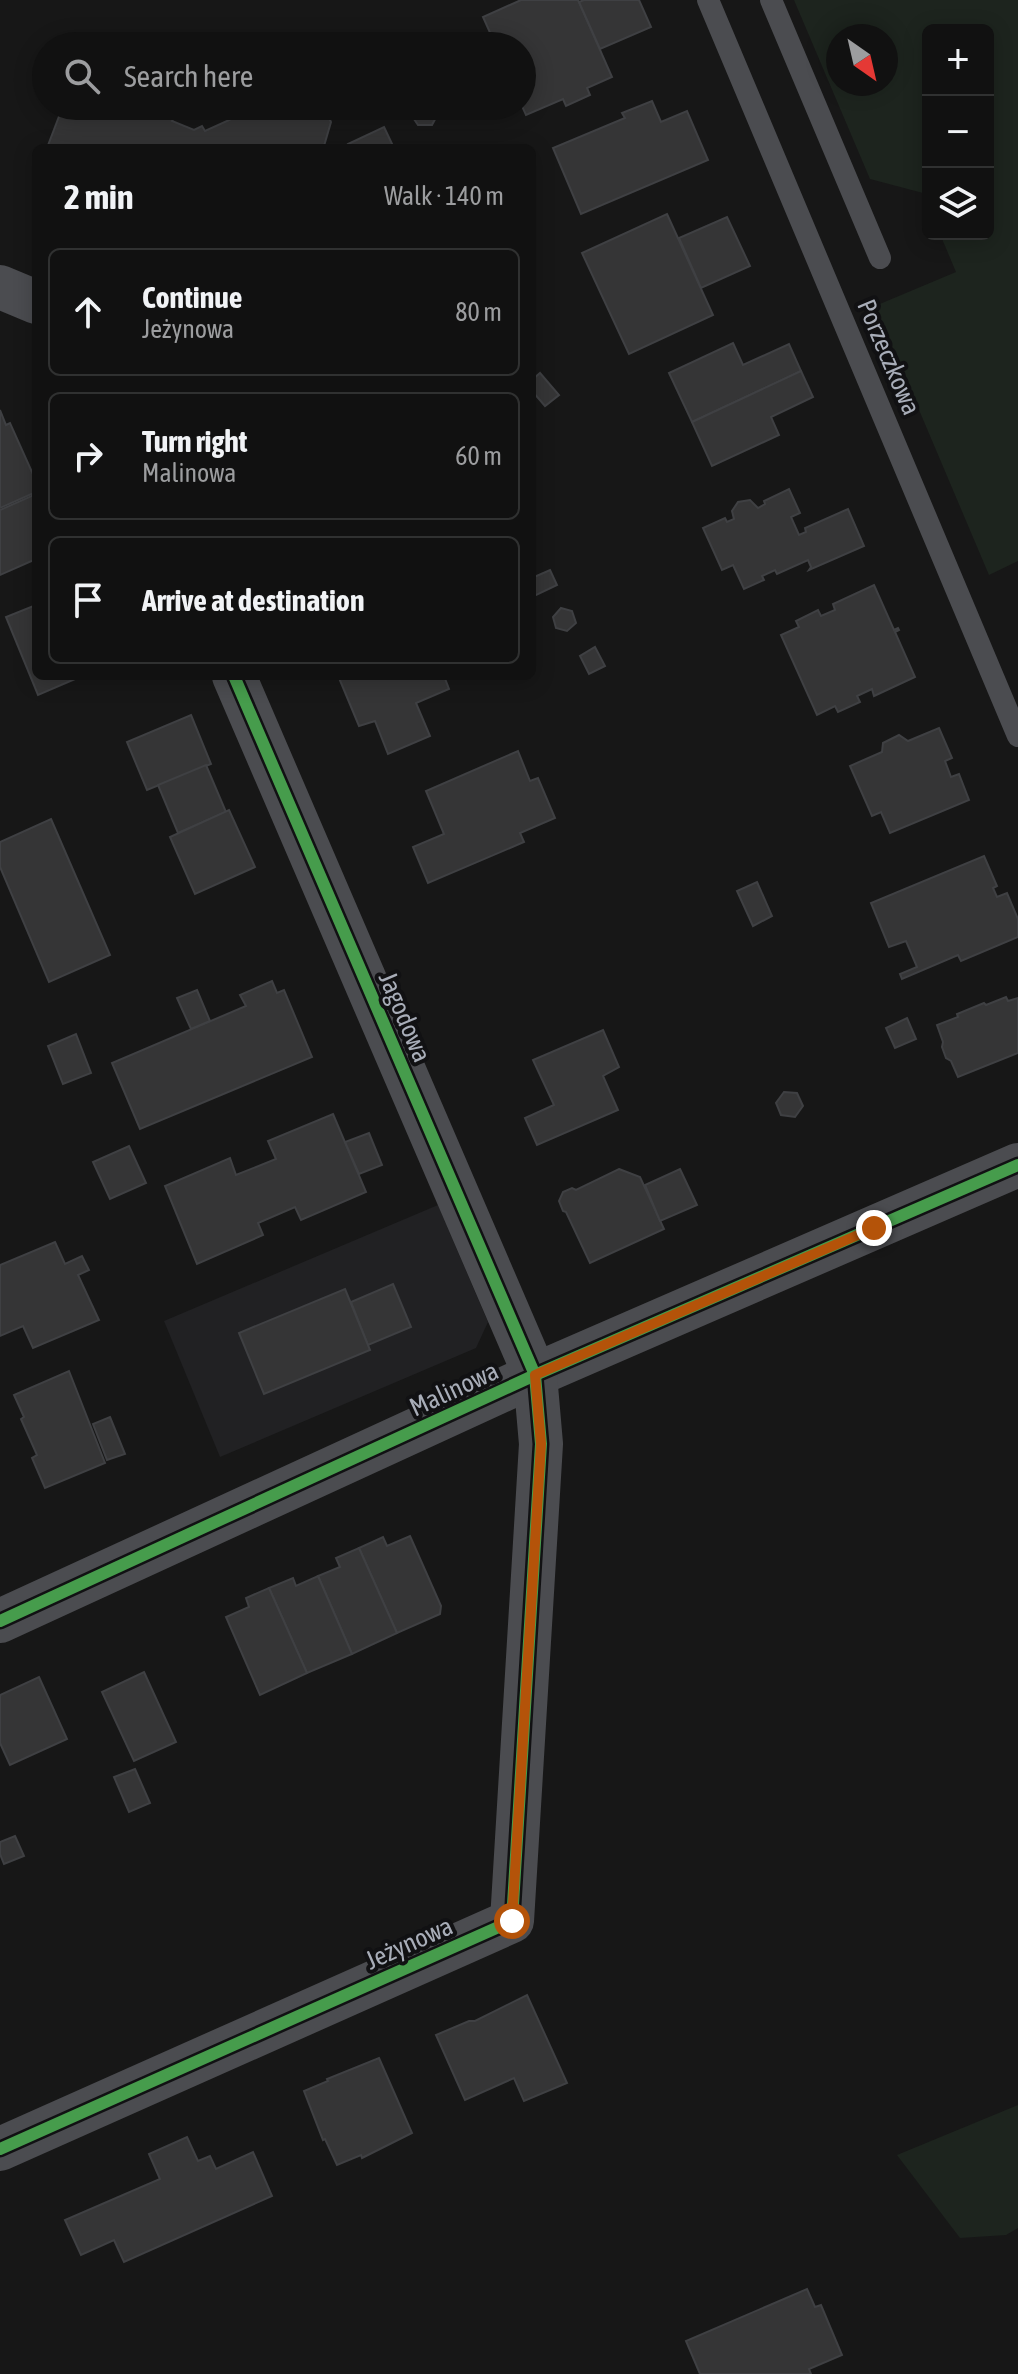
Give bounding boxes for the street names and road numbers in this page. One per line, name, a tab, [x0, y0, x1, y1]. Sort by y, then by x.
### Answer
street label: Porzeczkowa	[851, 295, 927, 419]
street label: Jagodowa	[373, 967, 437, 1067]
street label: Malinowa	[405, 1355, 503, 1423]
street label: Jeżynowa	[361, 1911, 457, 1975]

